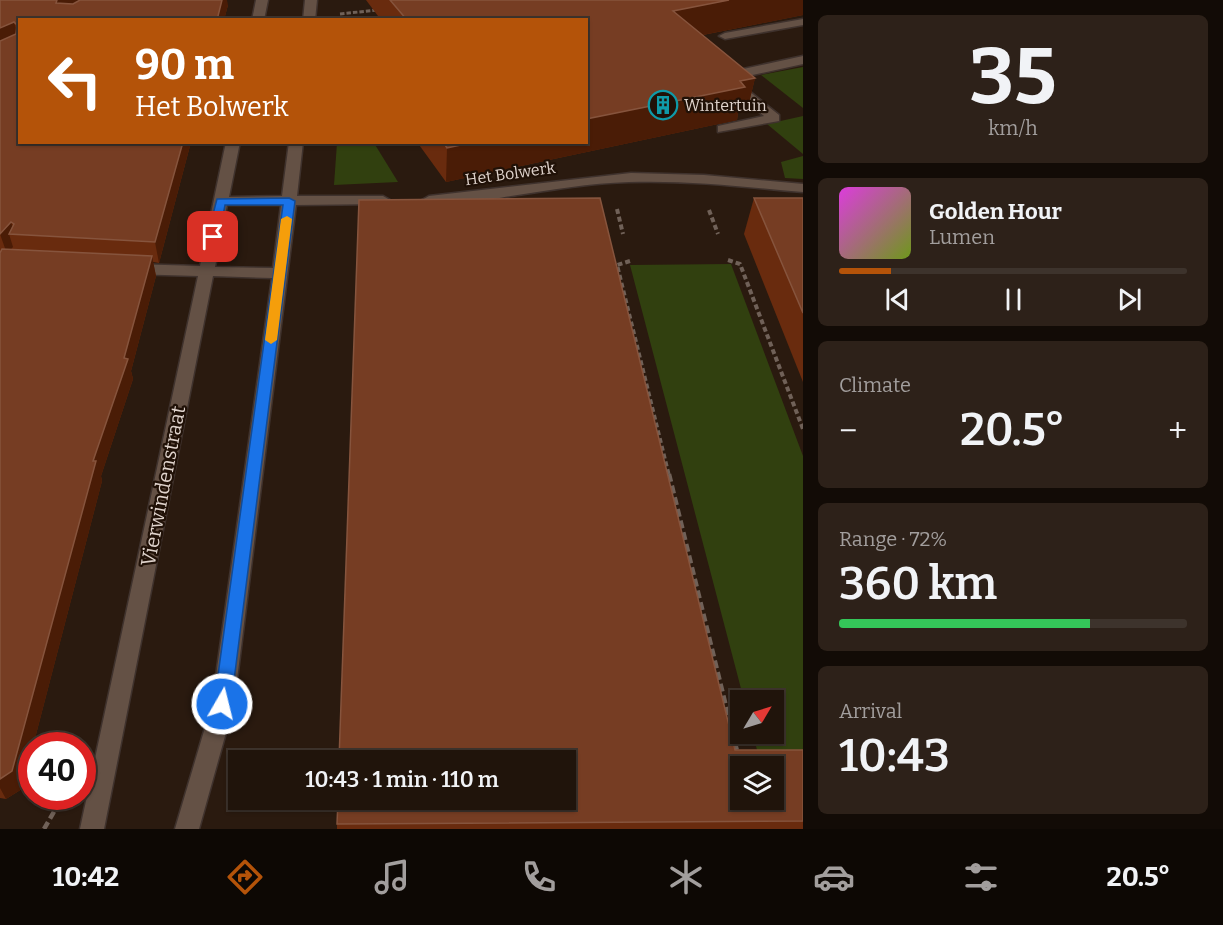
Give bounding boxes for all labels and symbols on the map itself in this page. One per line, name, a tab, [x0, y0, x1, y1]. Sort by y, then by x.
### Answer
building icon: Wintertuin	[647, 89, 679, 121]
place label: Wintertuin	[684, 96, 767, 115]
street label: Het Bolwerk	[464, 158, 556, 189]
pin	[187, 211, 238, 262]
street label: Vierwindenstraat	[136, 404, 190, 568]
position arrow	[190, 672, 254, 736]
north arrow	[730, 690, 784, 744]
speed limit sign: 40	[18, 732, 96, 810]

